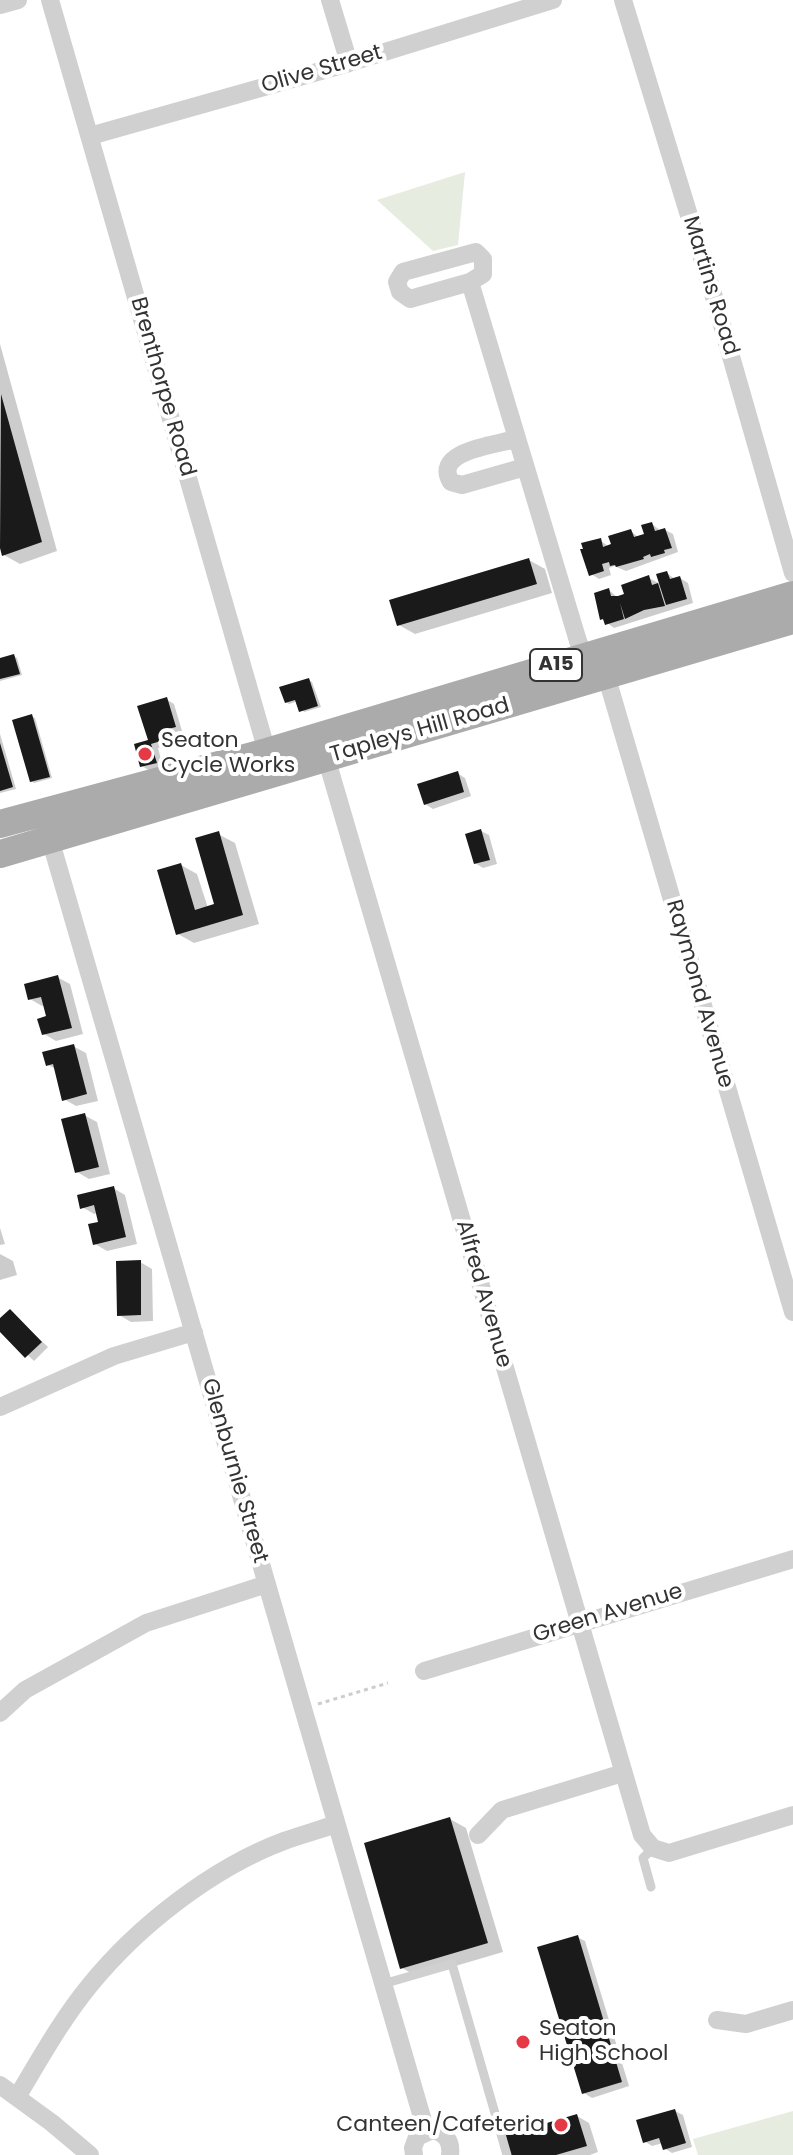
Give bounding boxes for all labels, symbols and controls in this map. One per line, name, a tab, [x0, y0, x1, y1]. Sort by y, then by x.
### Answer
street label: Olive Street	[259, 40, 385, 100]
street label: Martins Road	[676, 213, 744, 359]
street label: Brenthorpe Road	[124, 294, 200, 480]
road number: A15	[530, 649, 582, 681]
street label: Tapleys Hill Road	[327, 693, 513, 769]
place label: Seaton Cycle Works	[161, 728, 295, 780]
marker: Seaton Cycle Works	[136, 745, 154, 763]
street label: Raymond Avenue	[659, 897, 739, 1091]
street label: Alfred Avenue	[449, 1217, 517, 1371]
street label: Glenburnie Street	[195, 1376, 273, 1566]
street label: Green Avenue	[530, 1579, 686, 1649]
place label: Seaton High School	[539, 2016, 668, 2068]
marker: Seaton High School	[514, 2033, 532, 2051]
place label: Canteen/Cafeteria	[336, 2112, 545, 2138]
marker: Canteen/Cafeteria	[552, 2116, 570, 2134]

